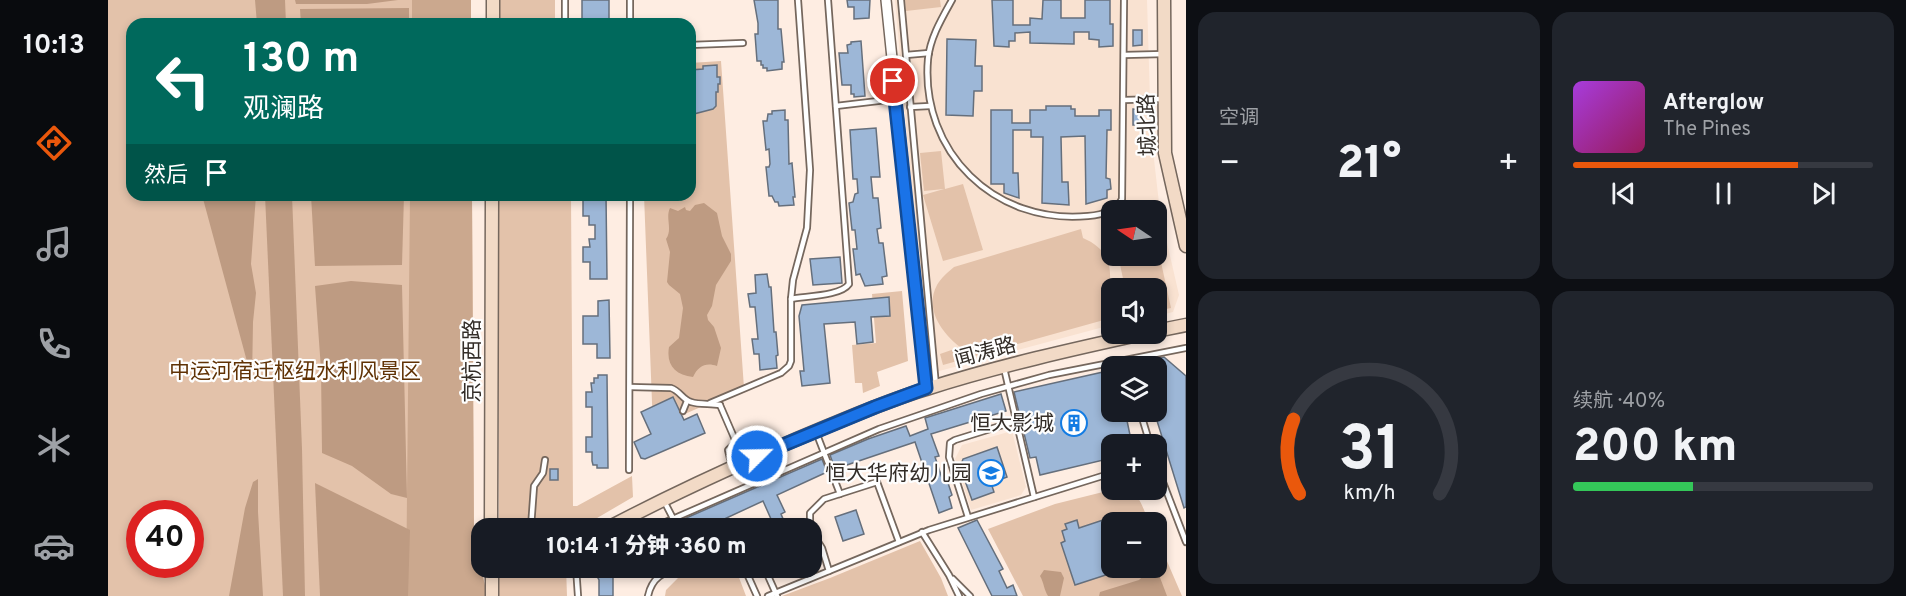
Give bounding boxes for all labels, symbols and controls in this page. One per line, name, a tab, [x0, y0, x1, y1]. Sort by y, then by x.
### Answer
text: 10:13	[23, 29, 85, 63]
text: 130 m	[243, 34, 359, 87]
icon: left	[144, 42, 222, 120]
pin	[867, 55, 918, 106]
icon: arrive	[876, 64, 909, 97]
text: Afterglow	[1663, 90, 1764, 117]
text: 观澜路	[243, 93, 324, 127]
street label: 城北路	[1134, 93, 1163, 157]
text: 空调	[1219, 106, 1259, 132]
text: The Pines	[1663, 117, 1751, 143]
icon: directions	[33, 122, 75, 164]
text: 21°	[1337, 137, 1401, 194]
text: −	[1219, 144, 1240, 186]
text: +	[1498, 144, 1519, 186]
icon: arrive	[200, 156, 233, 189]
text: 然后	[144, 163, 188, 190]
icon: previous	[1607, 177, 1640, 210]
icon: pause	[1707, 177, 1740, 210]
icon: next	[1807, 177, 1840, 210]
north arrow	[1101, 200, 1167, 266]
map controls	[1101, 200, 1167, 578]
icon: music	[33, 223, 75, 265]
button: sound	[1101, 278, 1167, 344]
street label: 京杭西路	[460, 319, 487, 403]
icon: phone	[33, 323, 75, 365]
street label: 闻涛路	[951, 332, 1019, 375]
button: layers	[1101, 356, 1167, 422]
park label: 中运河宿迁枢纽水利风景区	[169, 359, 421, 386]
text: 续航 · 40%	[1573, 389, 1665, 415]
building icon: 恒大影城	[1059, 408, 1089, 438]
place label: 恒大影城	[970, 411, 1054, 438]
text: 31	[1338, 413, 1400, 492]
text: 200 km	[1573, 420, 1737, 477]
icon: climate	[33, 424, 75, 466]
position arrow	[725, 424, 789, 488]
button: +	[1101, 434, 1167, 500]
school or university icon: 恒大华府幼儿园	[976, 458, 1006, 488]
place label: 恒大华府幼儿园	[825, 461, 972, 488]
text: km/h	[1343, 481, 1395, 508]
speed limit sign: 40	[126, 500, 204, 578]
button: −	[1101, 512, 1167, 578]
icon: car	[33, 525, 75, 567]
text: 10:14 · 1 分钟 · 360 m	[546, 534, 747, 561]

